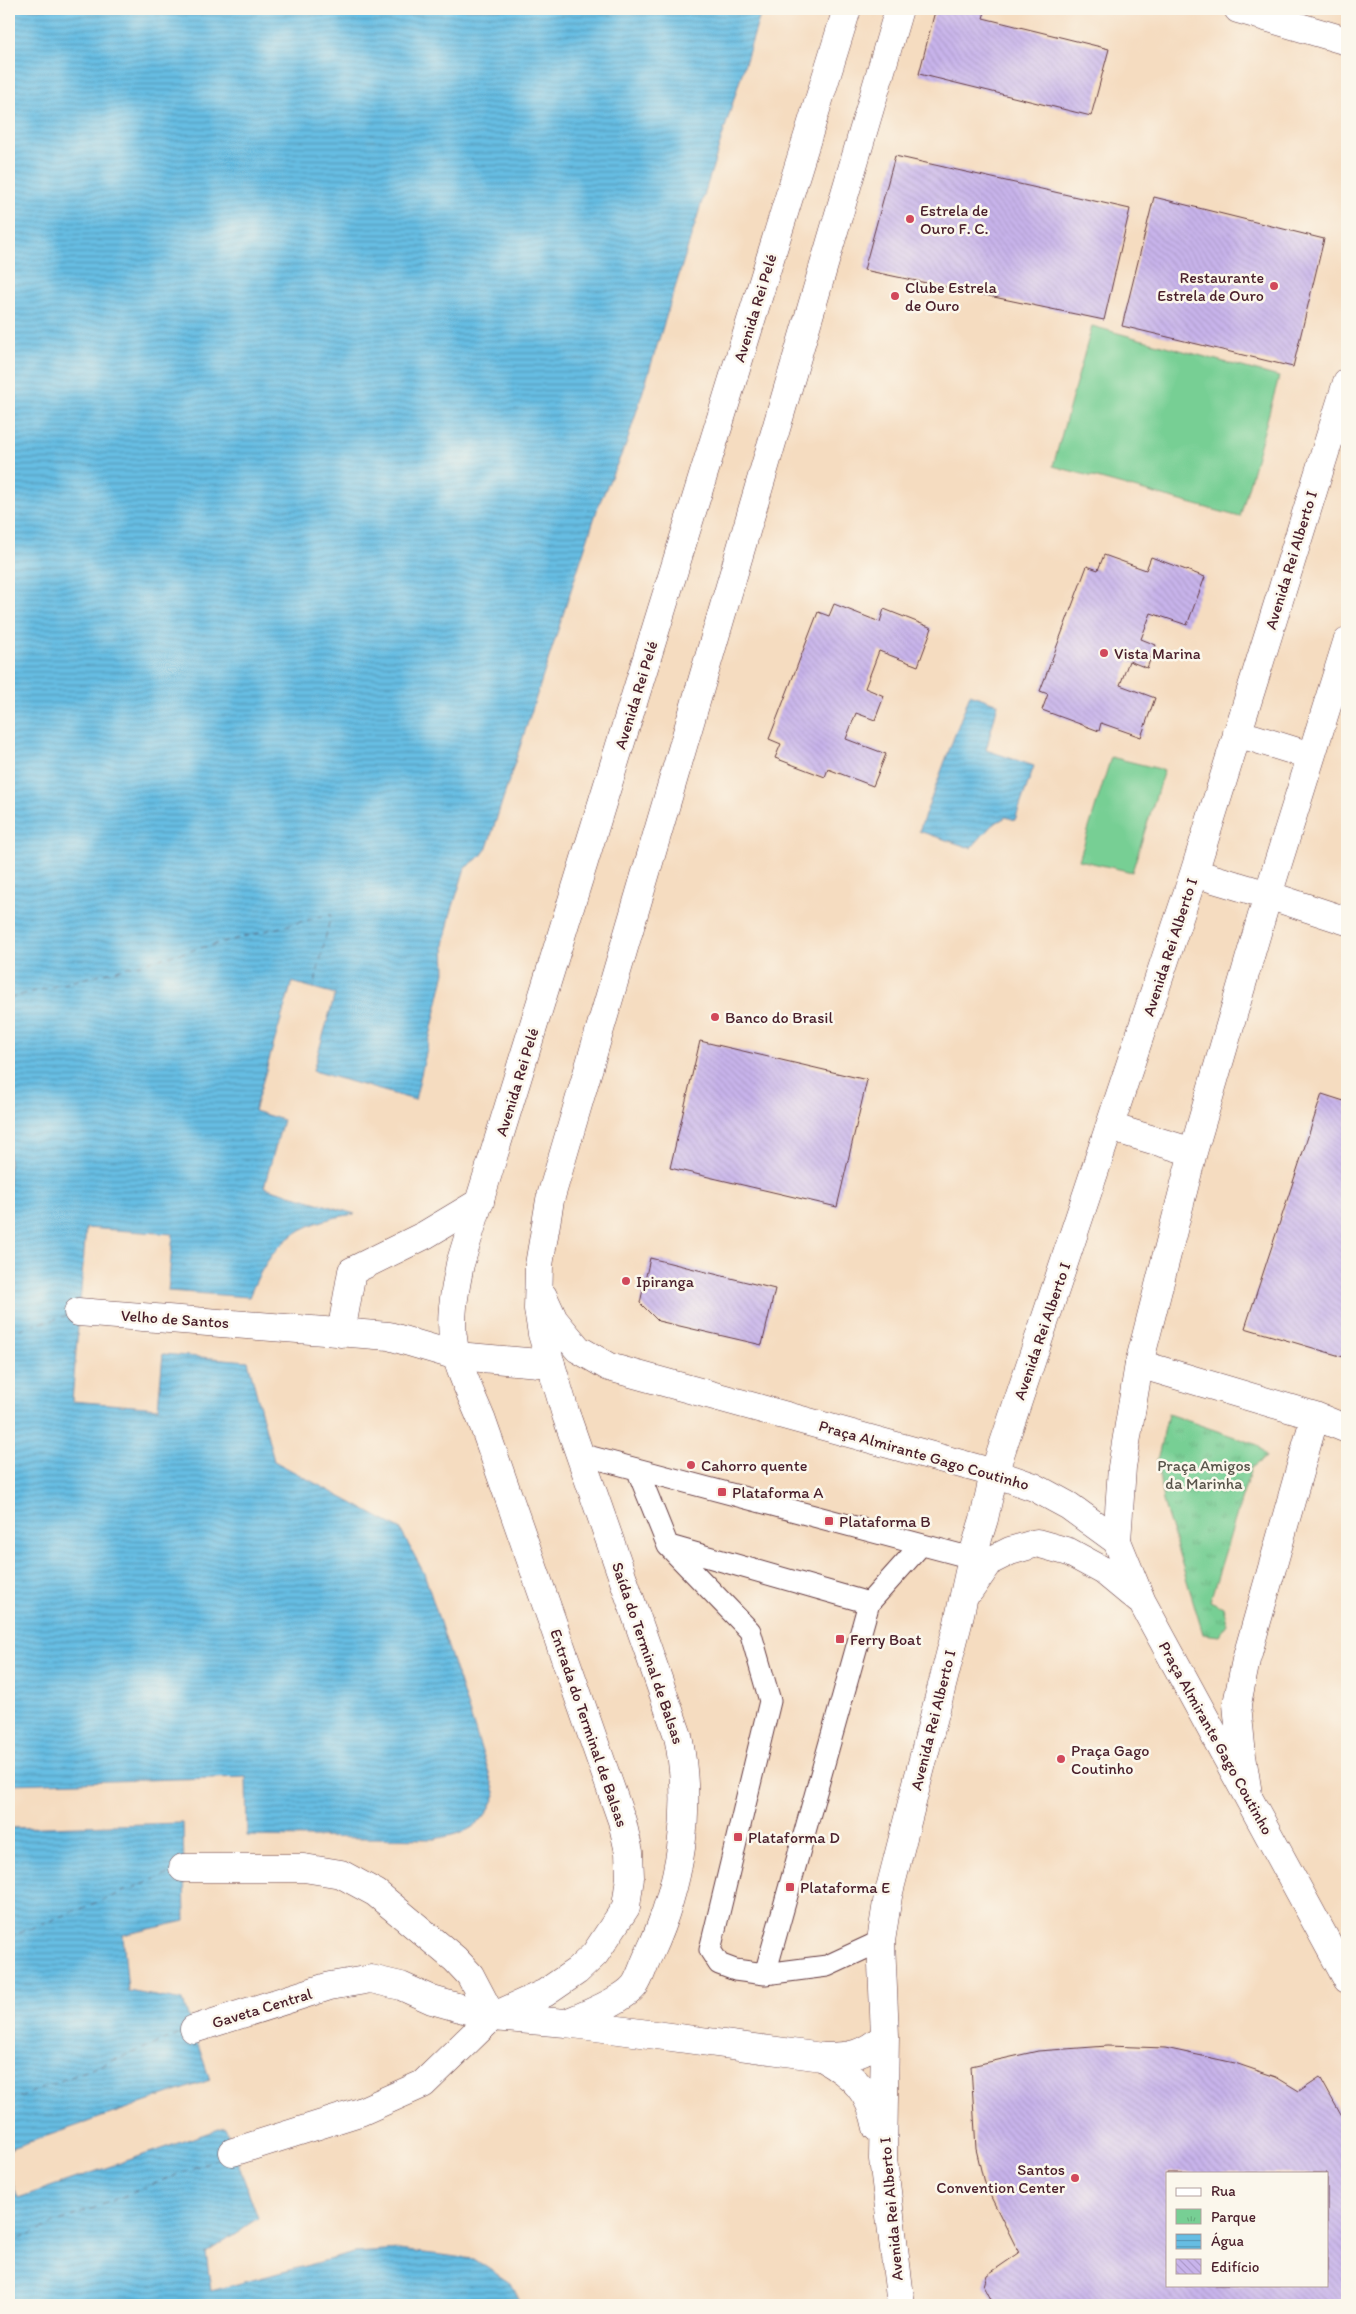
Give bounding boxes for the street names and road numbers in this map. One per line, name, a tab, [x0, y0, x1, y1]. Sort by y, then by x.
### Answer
street label: Avenida Rei Pelé	[730, 252, 780, 364]
street label: Avenida Rei Alberto I	[1261, 488, 1321, 632]
street label: Avenida Rei Pelé	[611, 639, 661, 751]
street label: Avenida Rei Alberto I	[1139, 876, 1201, 1018]
street label: Avenida Rei Pelé	[492, 1026, 542, 1138]
street label: Avenida Rei Alberto I	[1010, 1260, 1074, 1402]
street label: Velho de Santos	[120, 1306, 230, 1332]
street label: Praça Almirante Gago Coutinho	[817, 1416, 1031, 1494]
street label: Saída do Terminal de Balsas	[608, 1559, 688, 1747]
street label: Entrada do Terminal de Balsas	[546, 1626, 632, 1830]
street label: Praça Almirante Gago Coutinho	[1155, 1638, 1277, 1838]
street label: Avenida Rei Alberto I	[906, 1648, 960, 1792]
street label: Gaveta Central	[210, 1984, 315, 2032]
street label: Avenida Rei Alberto I	[875, 2136, 907, 2282]

